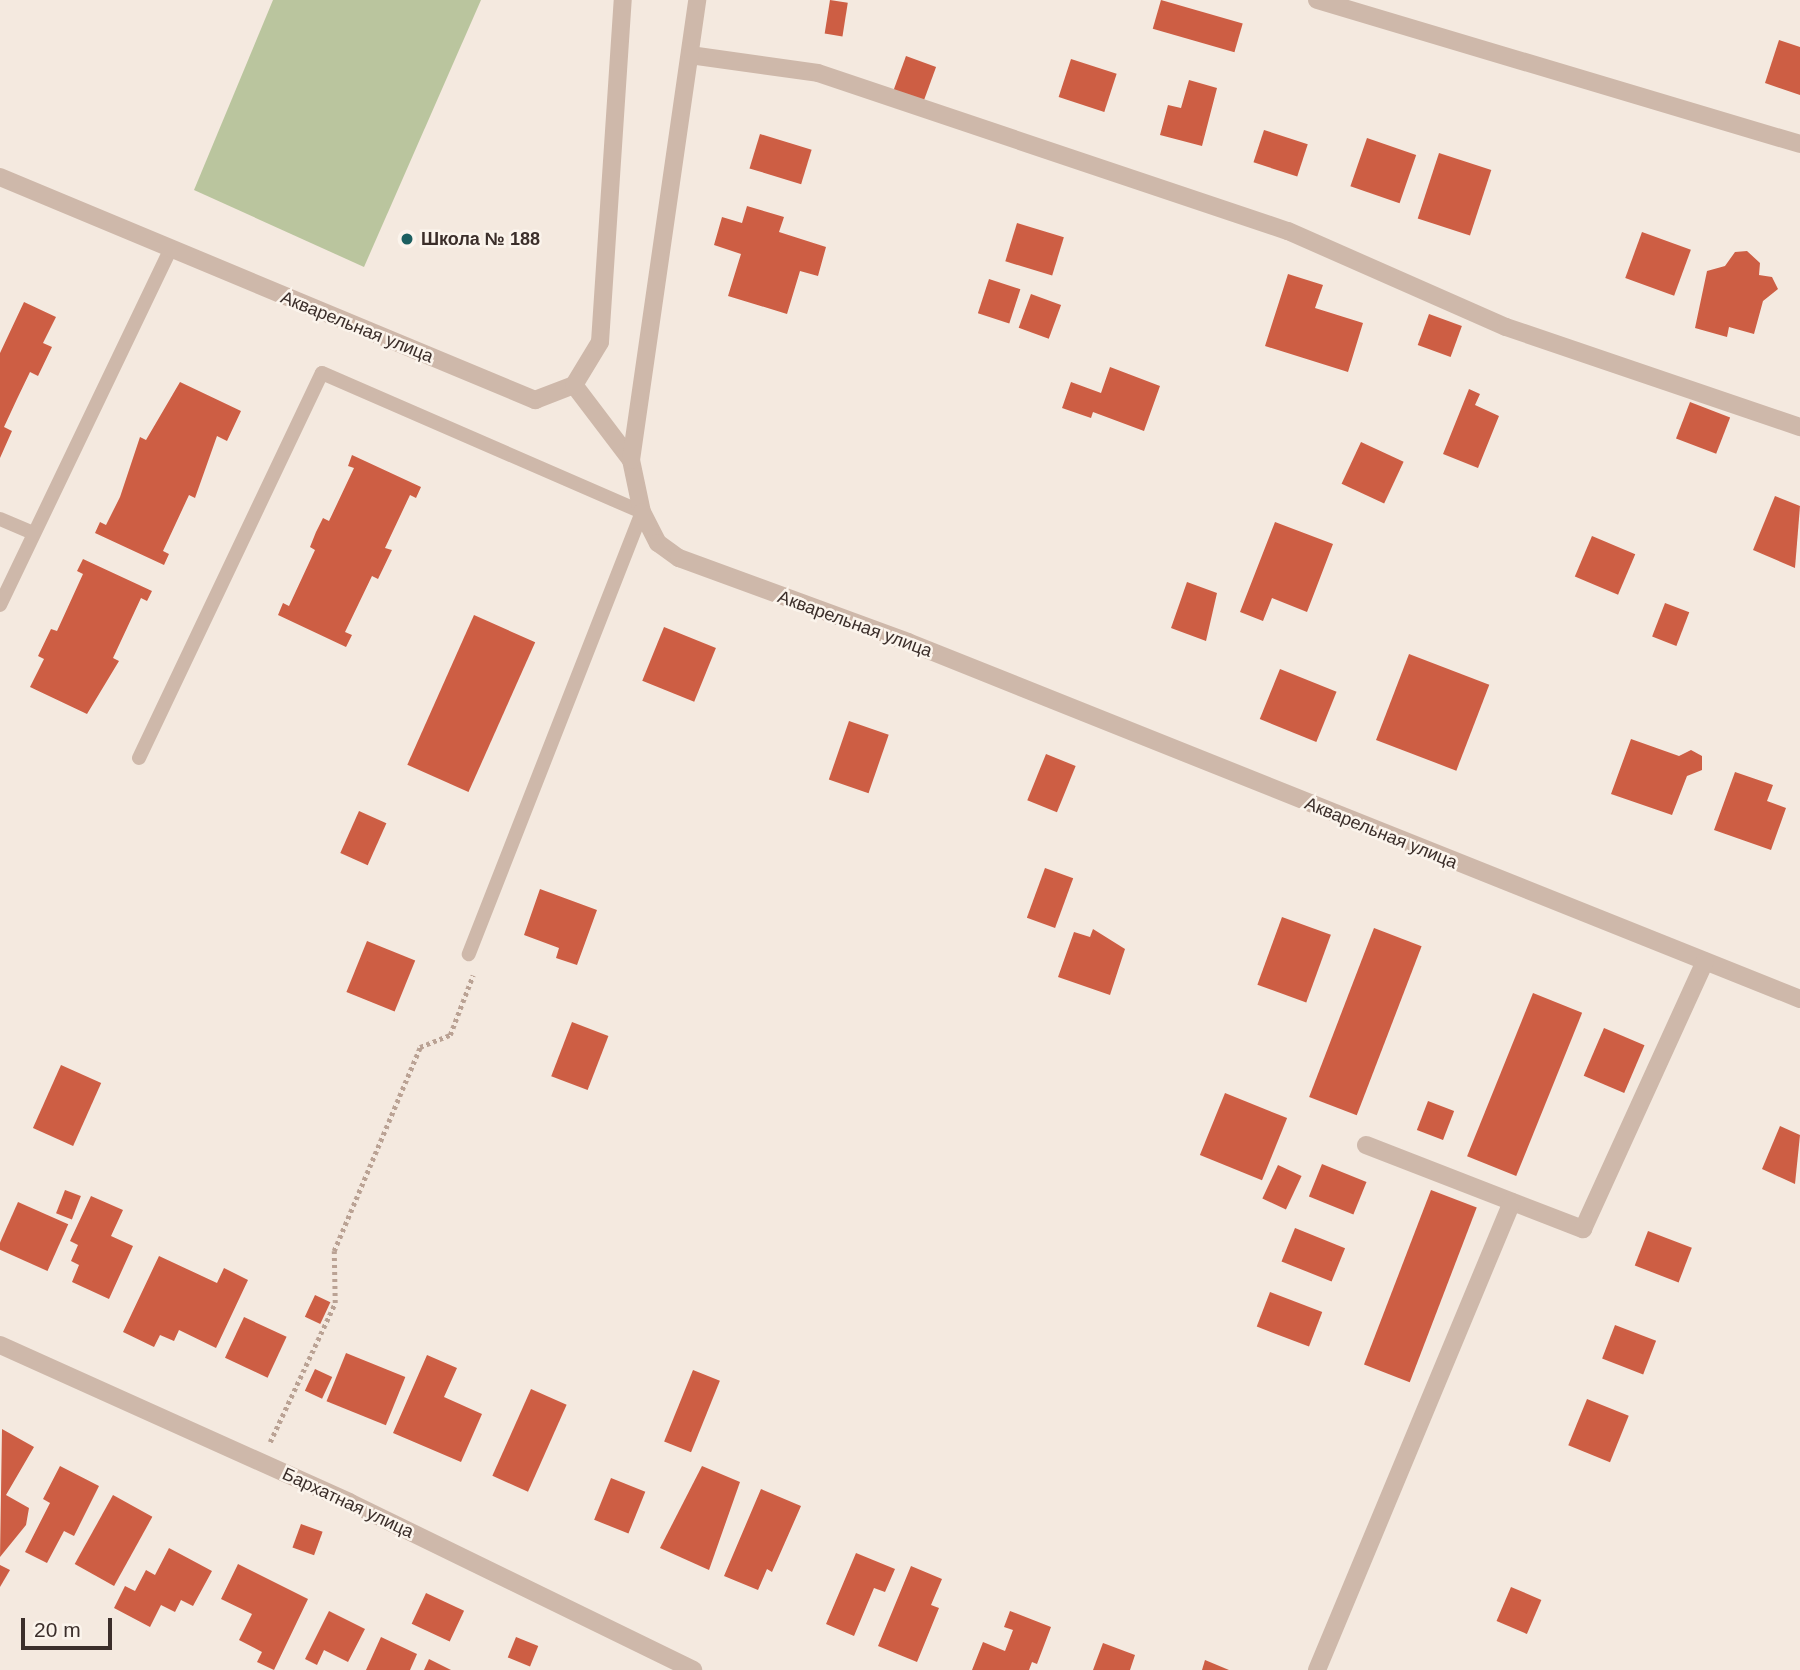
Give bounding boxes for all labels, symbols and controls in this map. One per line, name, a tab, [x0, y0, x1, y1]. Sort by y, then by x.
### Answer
place label: Школа № 188	[421, 228, 540, 250]
marker: Школа № 188	[399, 231, 415, 247]
street label: Акварельная улица	[278, 287, 436, 367]
street label: Акварельная улица	[775, 586, 935, 662]
street label: Акварельная улица	[1302, 793, 1460, 873]
street label: Бархатная улица	[279, 1463, 417, 1543]
scale bar	[24, 1604, 116, 1648]
text: 20 m	[34, 1618, 81, 1641]

